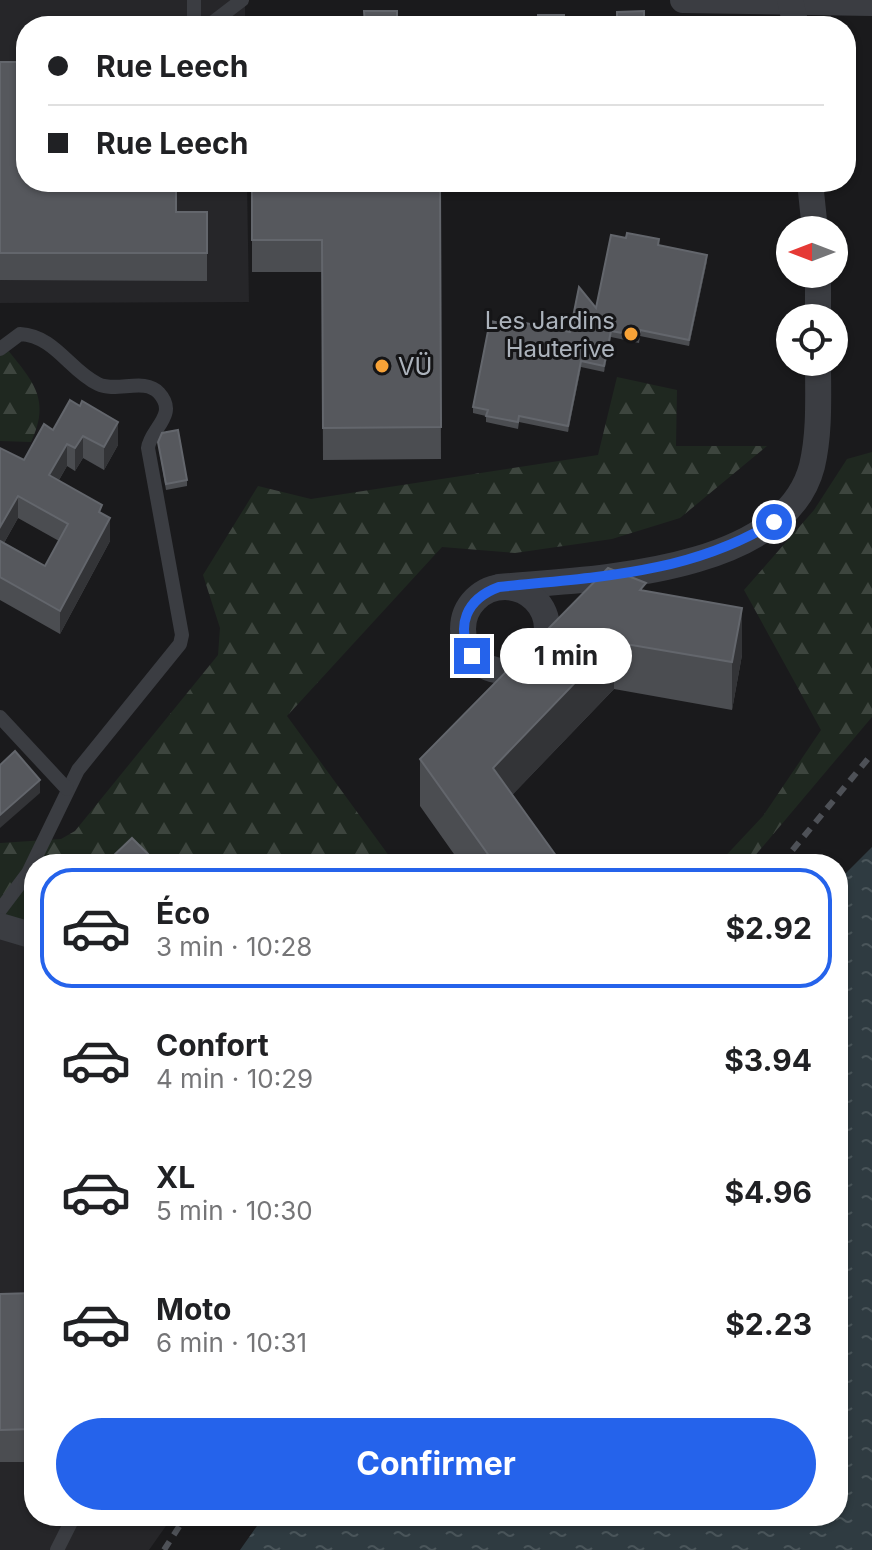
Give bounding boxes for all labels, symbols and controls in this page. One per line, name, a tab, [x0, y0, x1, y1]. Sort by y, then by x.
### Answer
text: Rue Leech	[96, 48, 248, 84]
text: Rue Leech	[96, 125, 248, 161]
north arrow	[776, 216, 848, 288]
map controls	[776, 216, 848, 376]
button: locate	[776, 304, 848, 376]
place label: Les Jardins Hauterive	[485, 306, 615, 363]
marker: Les Jardins Hauterive	[622, 325, 640, 343]
place label: VÜ	[398, 352, 432, 381]
marker: VÜ	[373, 357, 391, 375]
route start	[756, 504, 792, 540]
callout: 1 min	[500, 628, 632, 684]
route end	[454, 638, 490, 674]
text: 1 min	[534, 640, 598, 671]
icon: car	[60, 892, 132, 964]
text: Éco	[156, 895, 210, 931]
text: $2.92	[725, 910, 812, 946]
text: 3 min · 10:28	[156, 931, 312, 962]
icon: car	[60, 1024, 132, 1096]
text: Confort	[156, 1027, 269, 1063]
text: $3.94	[724, 1042, 812, 1078]
text: 4 min · 10:29	[156, 1063, 313, 1094]
icon: car	[60, 1156, 132, 1228]
text: XL	[156, 1159, 195, 1195]
text: $4.96	[724, 1174, 812, 1210]
text: 5 min · 10:30	[156, 1195, 313, 1226]
icon: car	[60, 1288, 132, 1360]
text: Moto	[156, 1291, 231, 1327]
text: $2.23	[725, 1306, 812, 1342]
text: 6 min · 10:31	[156, 1327, 307, 1358]
button: Confirmer	[56, 1418, 816, 1510]

